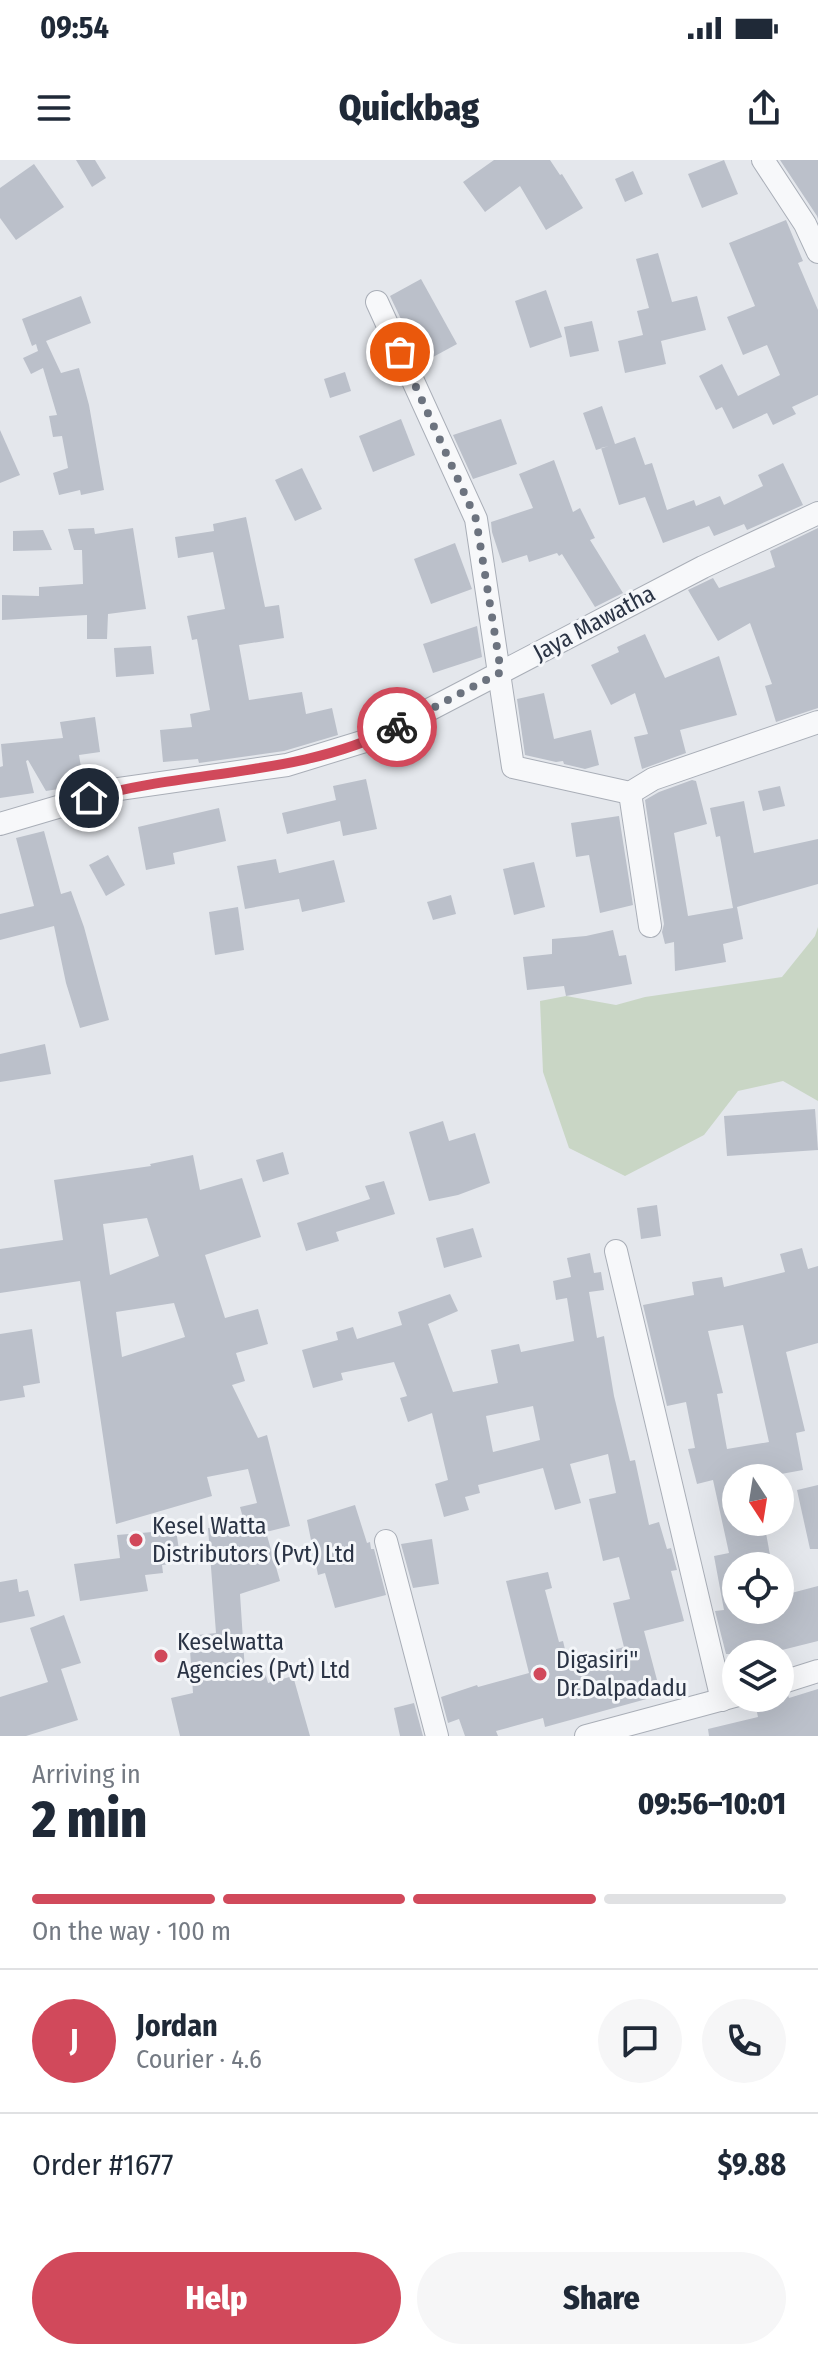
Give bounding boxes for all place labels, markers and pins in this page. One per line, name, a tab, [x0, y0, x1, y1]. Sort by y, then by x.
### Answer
pin	[366, 318, 434, 386]
pin	[55, 764, 123, 832]
place label: Kesel Watta Distributors (Pvt) Ltd	[152, 1512, 355, 1568]
marker: Kesel Watta Distributors (Pvt) Ltd	[127, 1531, 145, 1549]
place label: Keselwatta Agencies (Pvt) Ltd	[177, 1628, 350, 1684]
place label: Digasiri" Dr.Dalpadadu	[556, 1646, 687, 1702]
marker: Keselwatta Agencies (Pvt) Ltd	[152, 1647, 170, 1665]
marker: Digasiri" Dr.Dalpadadu	[531, 1665, 549, 1683]

